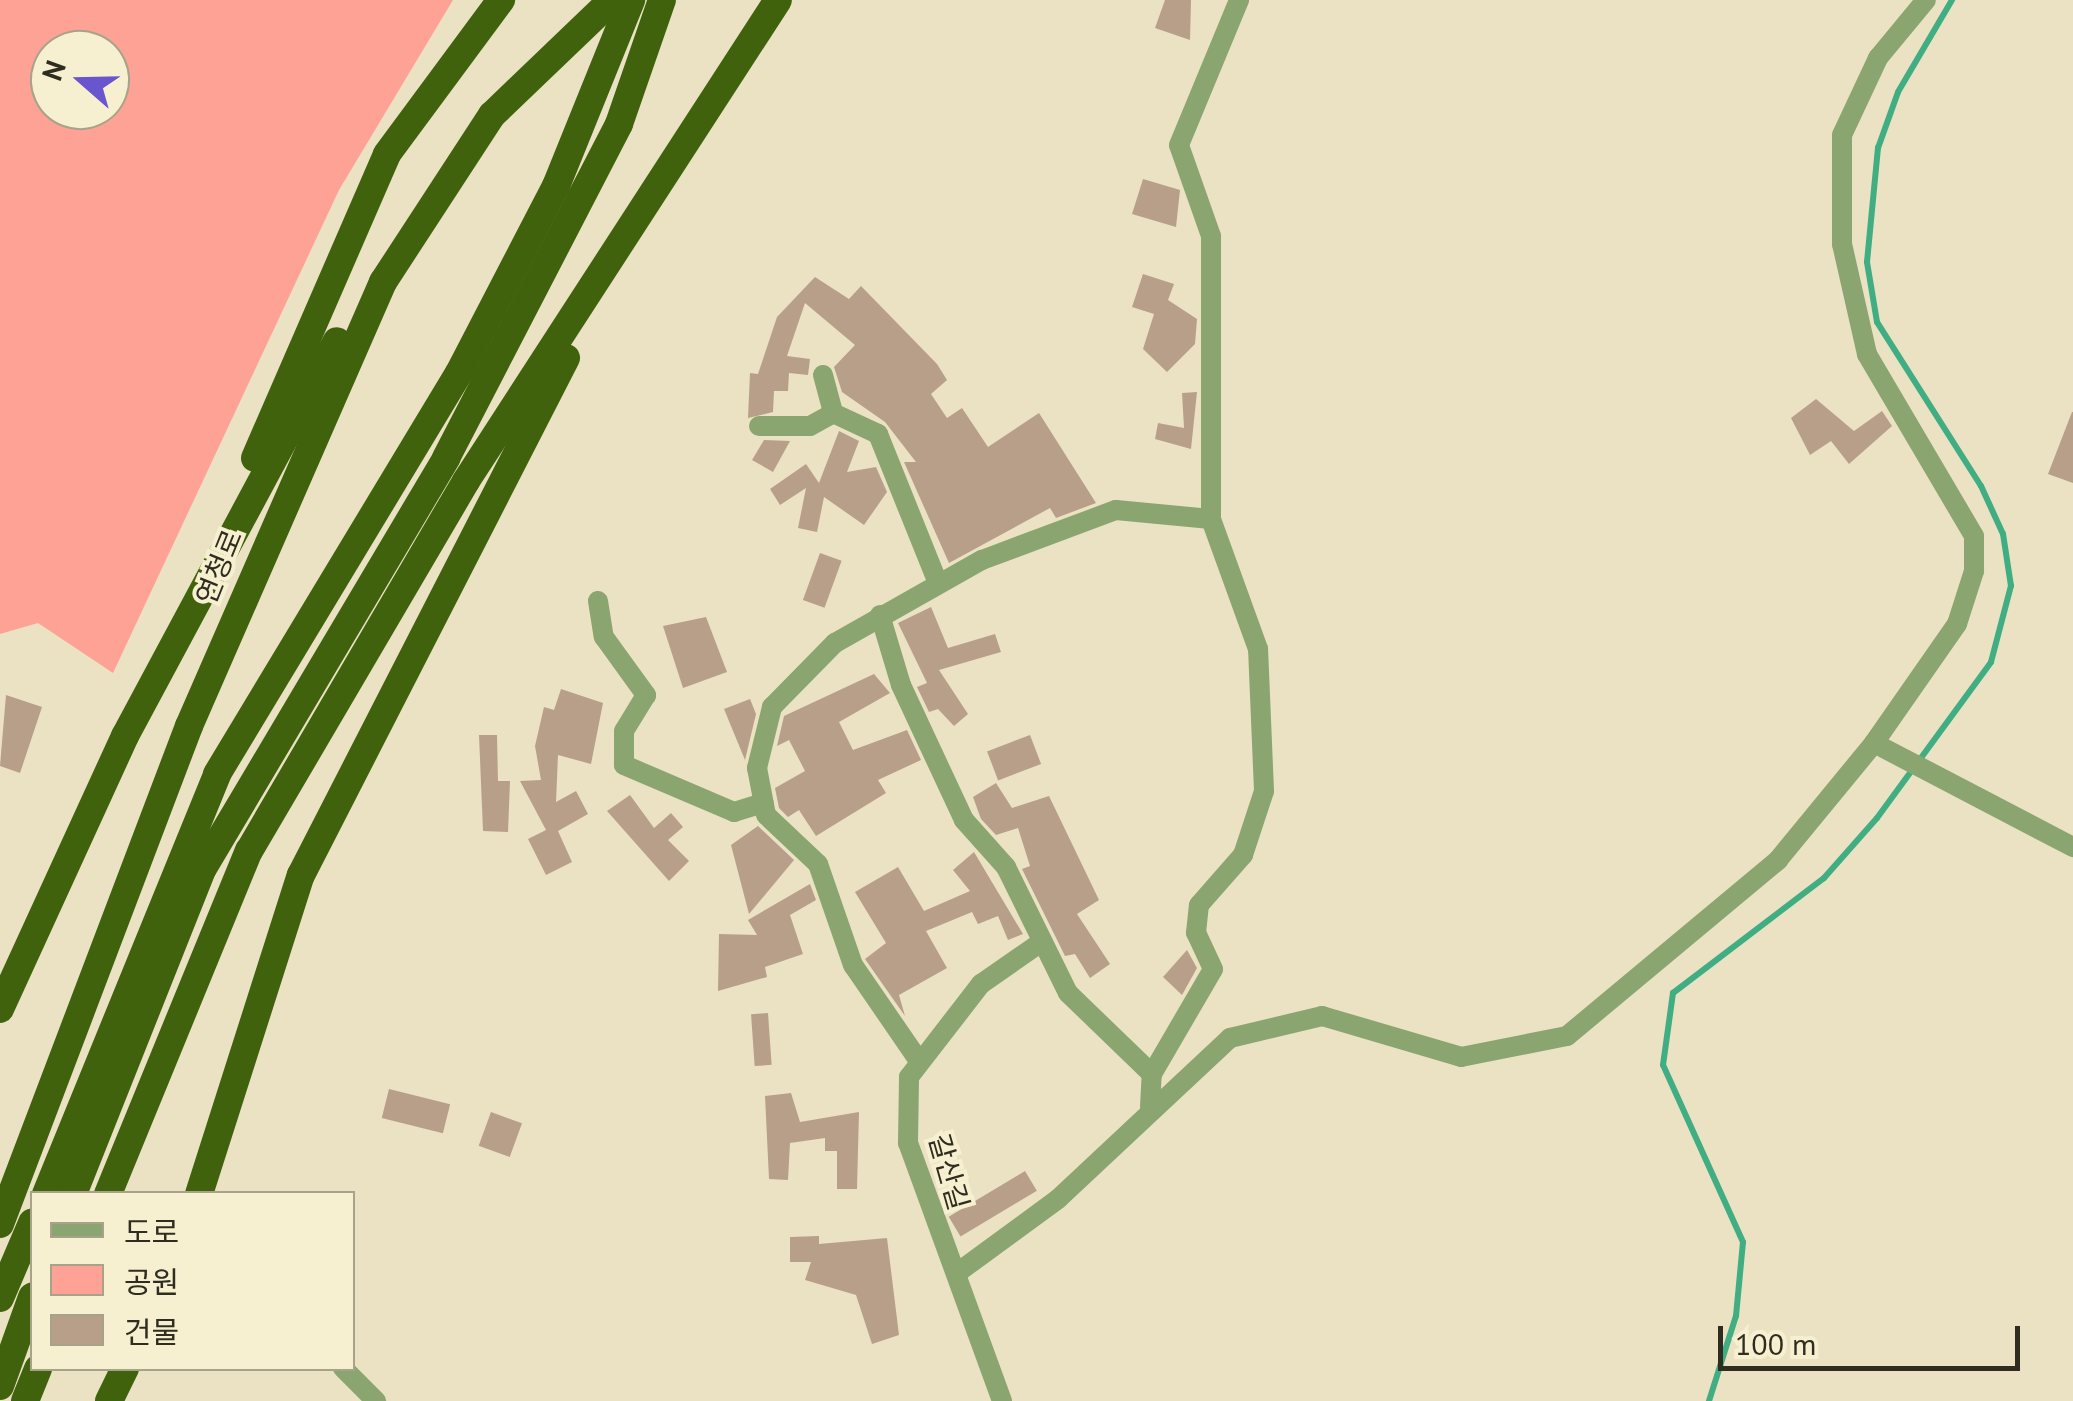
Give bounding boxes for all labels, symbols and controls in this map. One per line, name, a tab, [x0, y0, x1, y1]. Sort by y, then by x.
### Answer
north arrow	[30, 30, 130, 130]
text: N	[33, 55, 74, 85]
street label: 연청로	[189, 525, 249, 609]
street label: 갈산길	[922, 1130, 976, 1214]
legend	[30, 1191, 355, 1371]
text: 도로	[124, 1212, 179, 1251]
text: 공원	[124, 1262, 179, 1301]
scale bar	[1723, 1306, 2026, 1368]
text: 건물	[124, 1312, 179, 1351]
text: 100 m	[1735, 1324, 1816, 1363]

